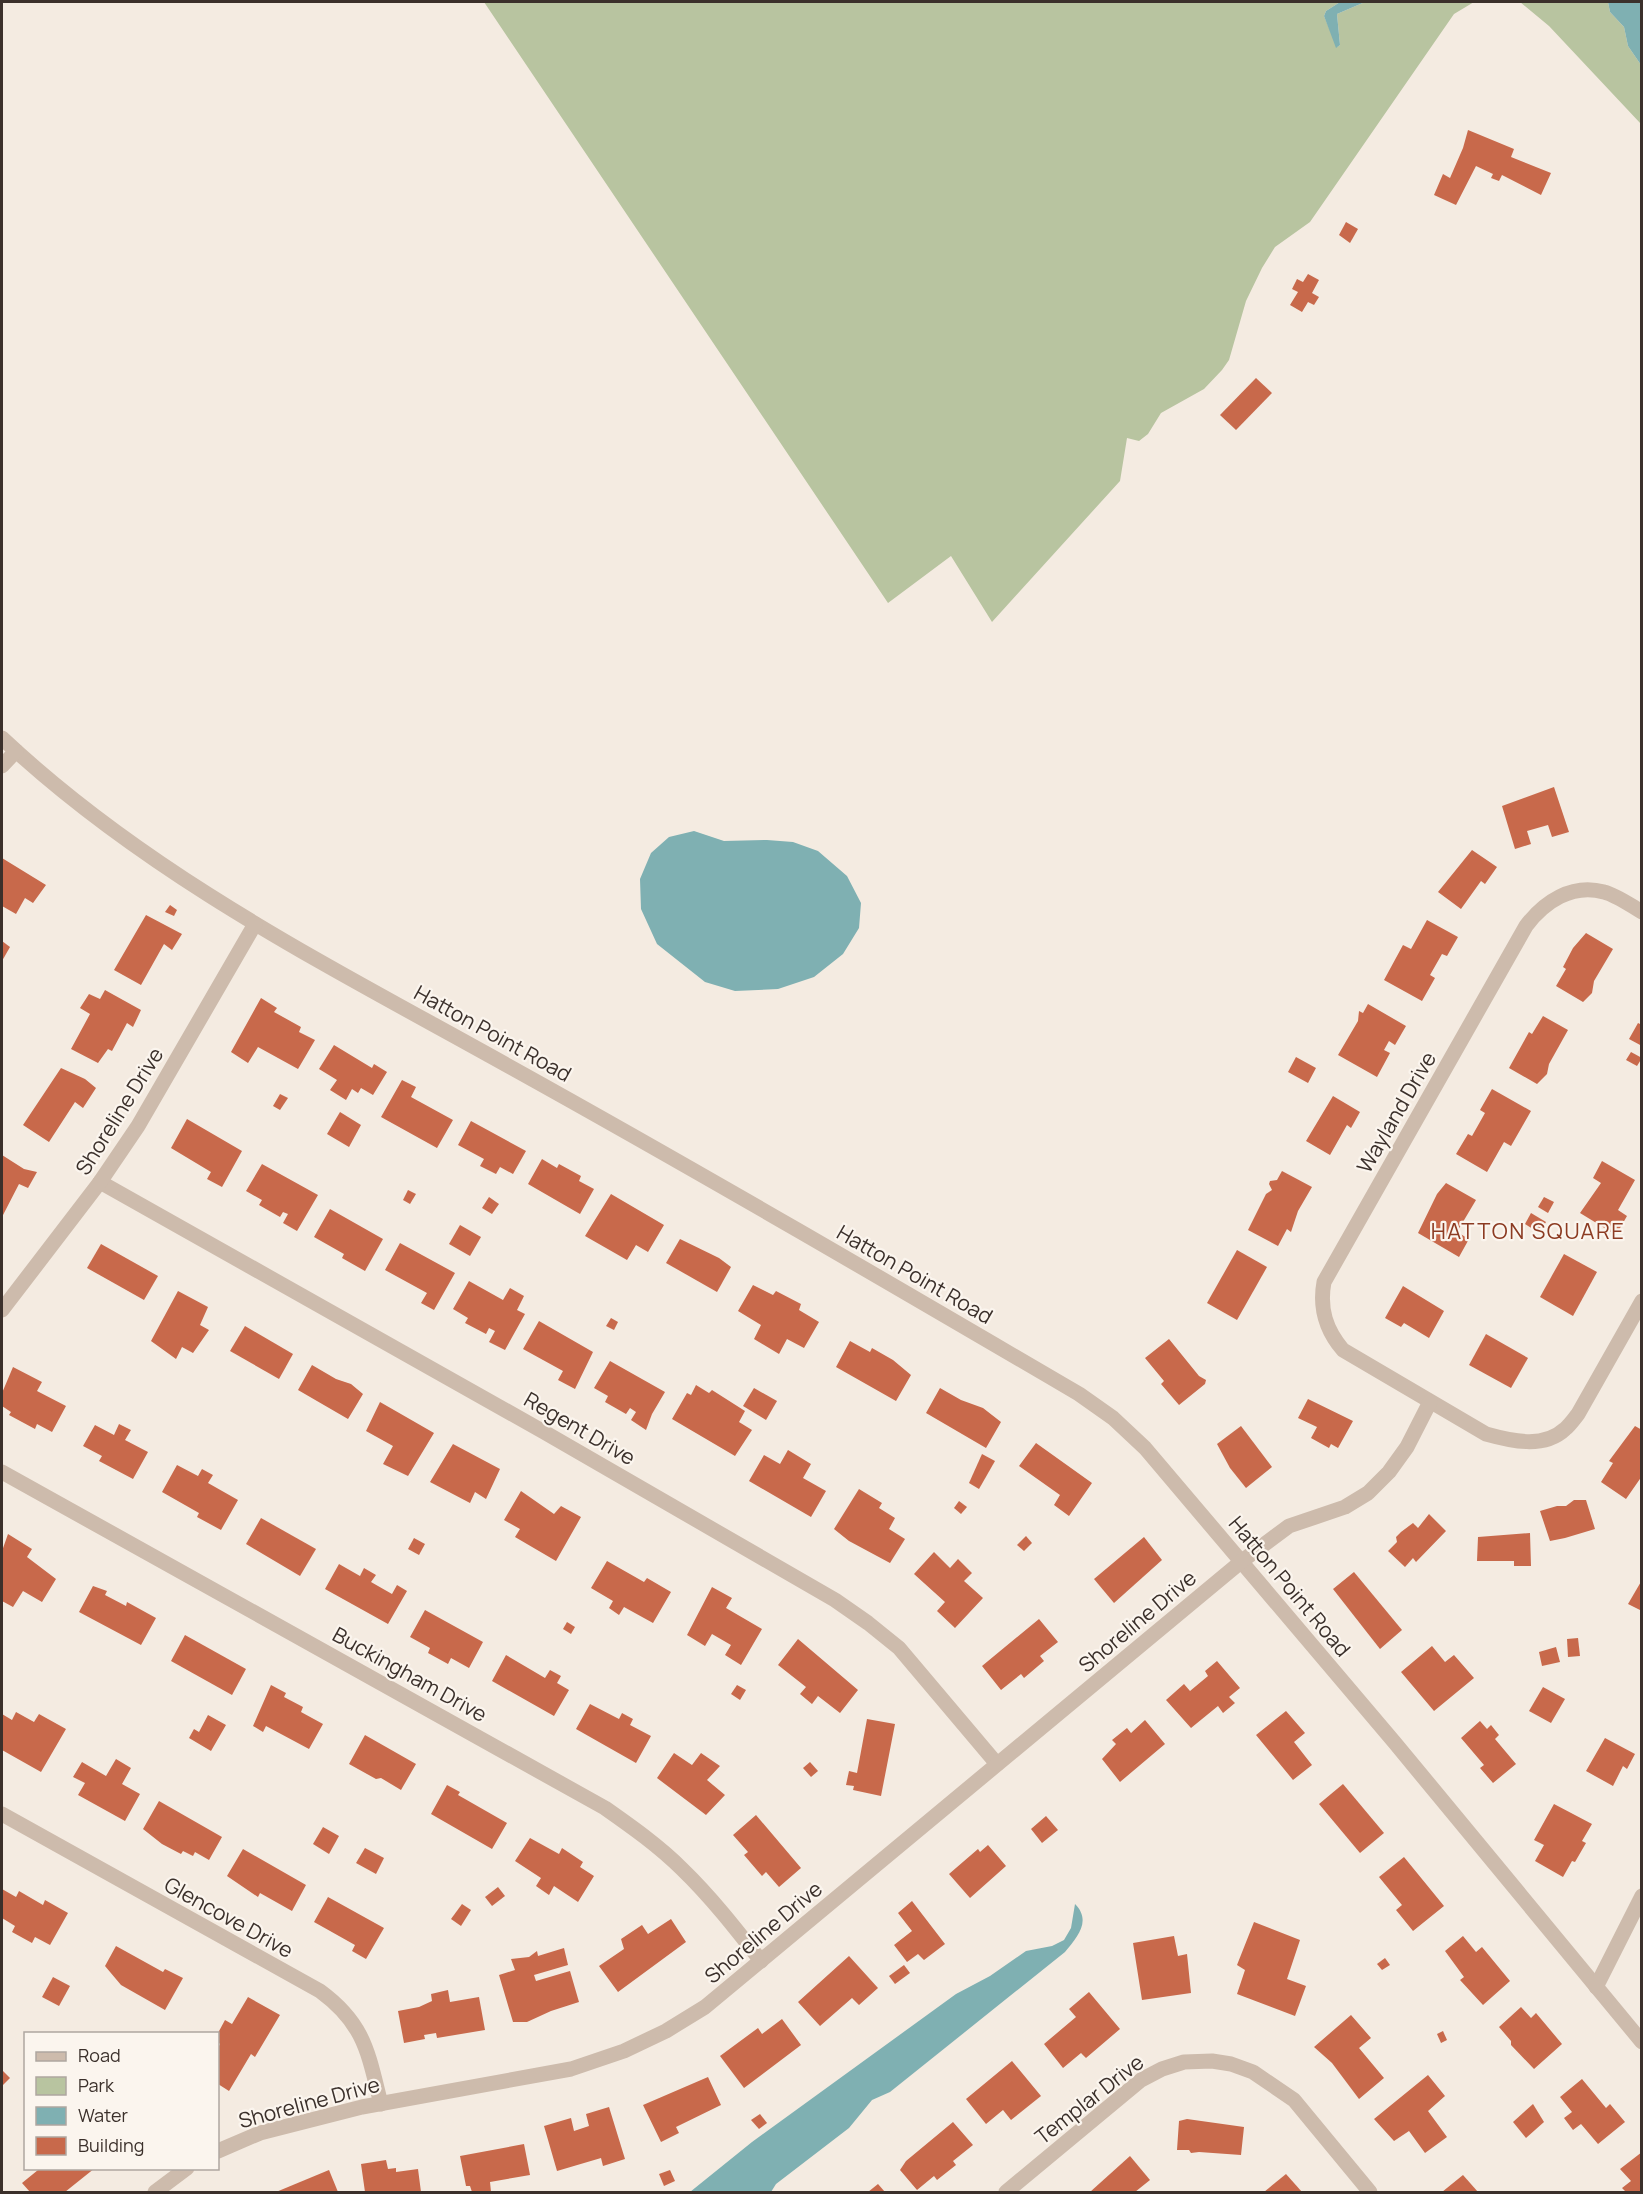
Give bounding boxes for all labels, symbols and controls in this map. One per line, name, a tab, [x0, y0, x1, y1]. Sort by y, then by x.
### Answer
street label: Hatton Point Road	[409, 978, 577, 1088]
street label: Shoreline Drive	[69, 1042, 169, 1180]
street label: Wayland Drive	[1350, 1046, 1442, 1178]
district label: HATTON SQUARE	[1431, 1216, 1625, 1246]
street label: Hatton Point Road	[832, 1218, 998, 1330]
street label: Regent Drive	[519, 1385, 641, 1471]
street label: Hatton Point Road	[1223, 1510, 1357, 1662]
street label: Shoreline Drive	[1072, 1564, 1202, 1678]
street label: Buckingham Drive	[328, 1620, 492, 1728]
street label: Glencove Drive	[160, 1870, 298, 1964]
street label: Shoreline Drive	[698, 1875, 828, 1989]
legend	[24, 2032, 219, 2170]
text: Road	[78, 2043, 121, 2067]
street label: Templar Drive	[1029, 2048, 1149, 2150]
street label: Shoreline Drive	[235, 2070, 383, 2134]
text: Park	[78, 2073, 115, 2097]
text: Water	[78, 2103, 128, 2127]
text: Building	[78, 2133, 144, 2157]

